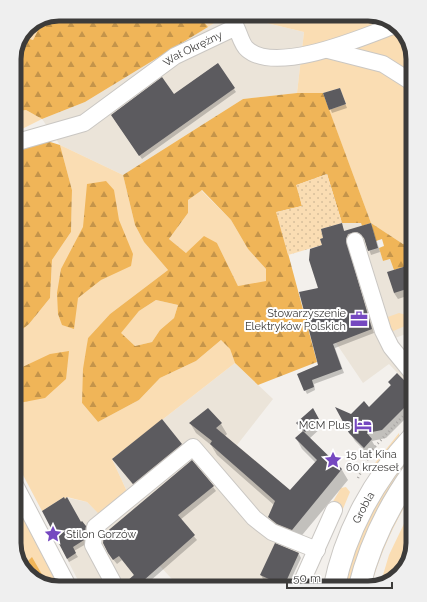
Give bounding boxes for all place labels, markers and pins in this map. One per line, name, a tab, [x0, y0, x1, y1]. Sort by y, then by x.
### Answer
place label: Stowarzyszenie Elektryków Polskich	[245, 307, 347, 333]
office icon: Stowarzyszenie Elektryków Polskich	[349, 309, 369, 329]
hotel icon: MCM Plus	[353, 415, 373, 435]
place label: MCM Plus	[299, 419, 350, 432]
place label: 15 lat Kina 60 krzeseł	[346, 448, 399, 474]
place icon: 15 lat Kina 60 krzeseł	[323, 450, 343, 470]
place icon: Stilon Gorzów	[43, 524, 63, 544]
place label: Stilon Gorzów	[66, 528, 136, 541]

